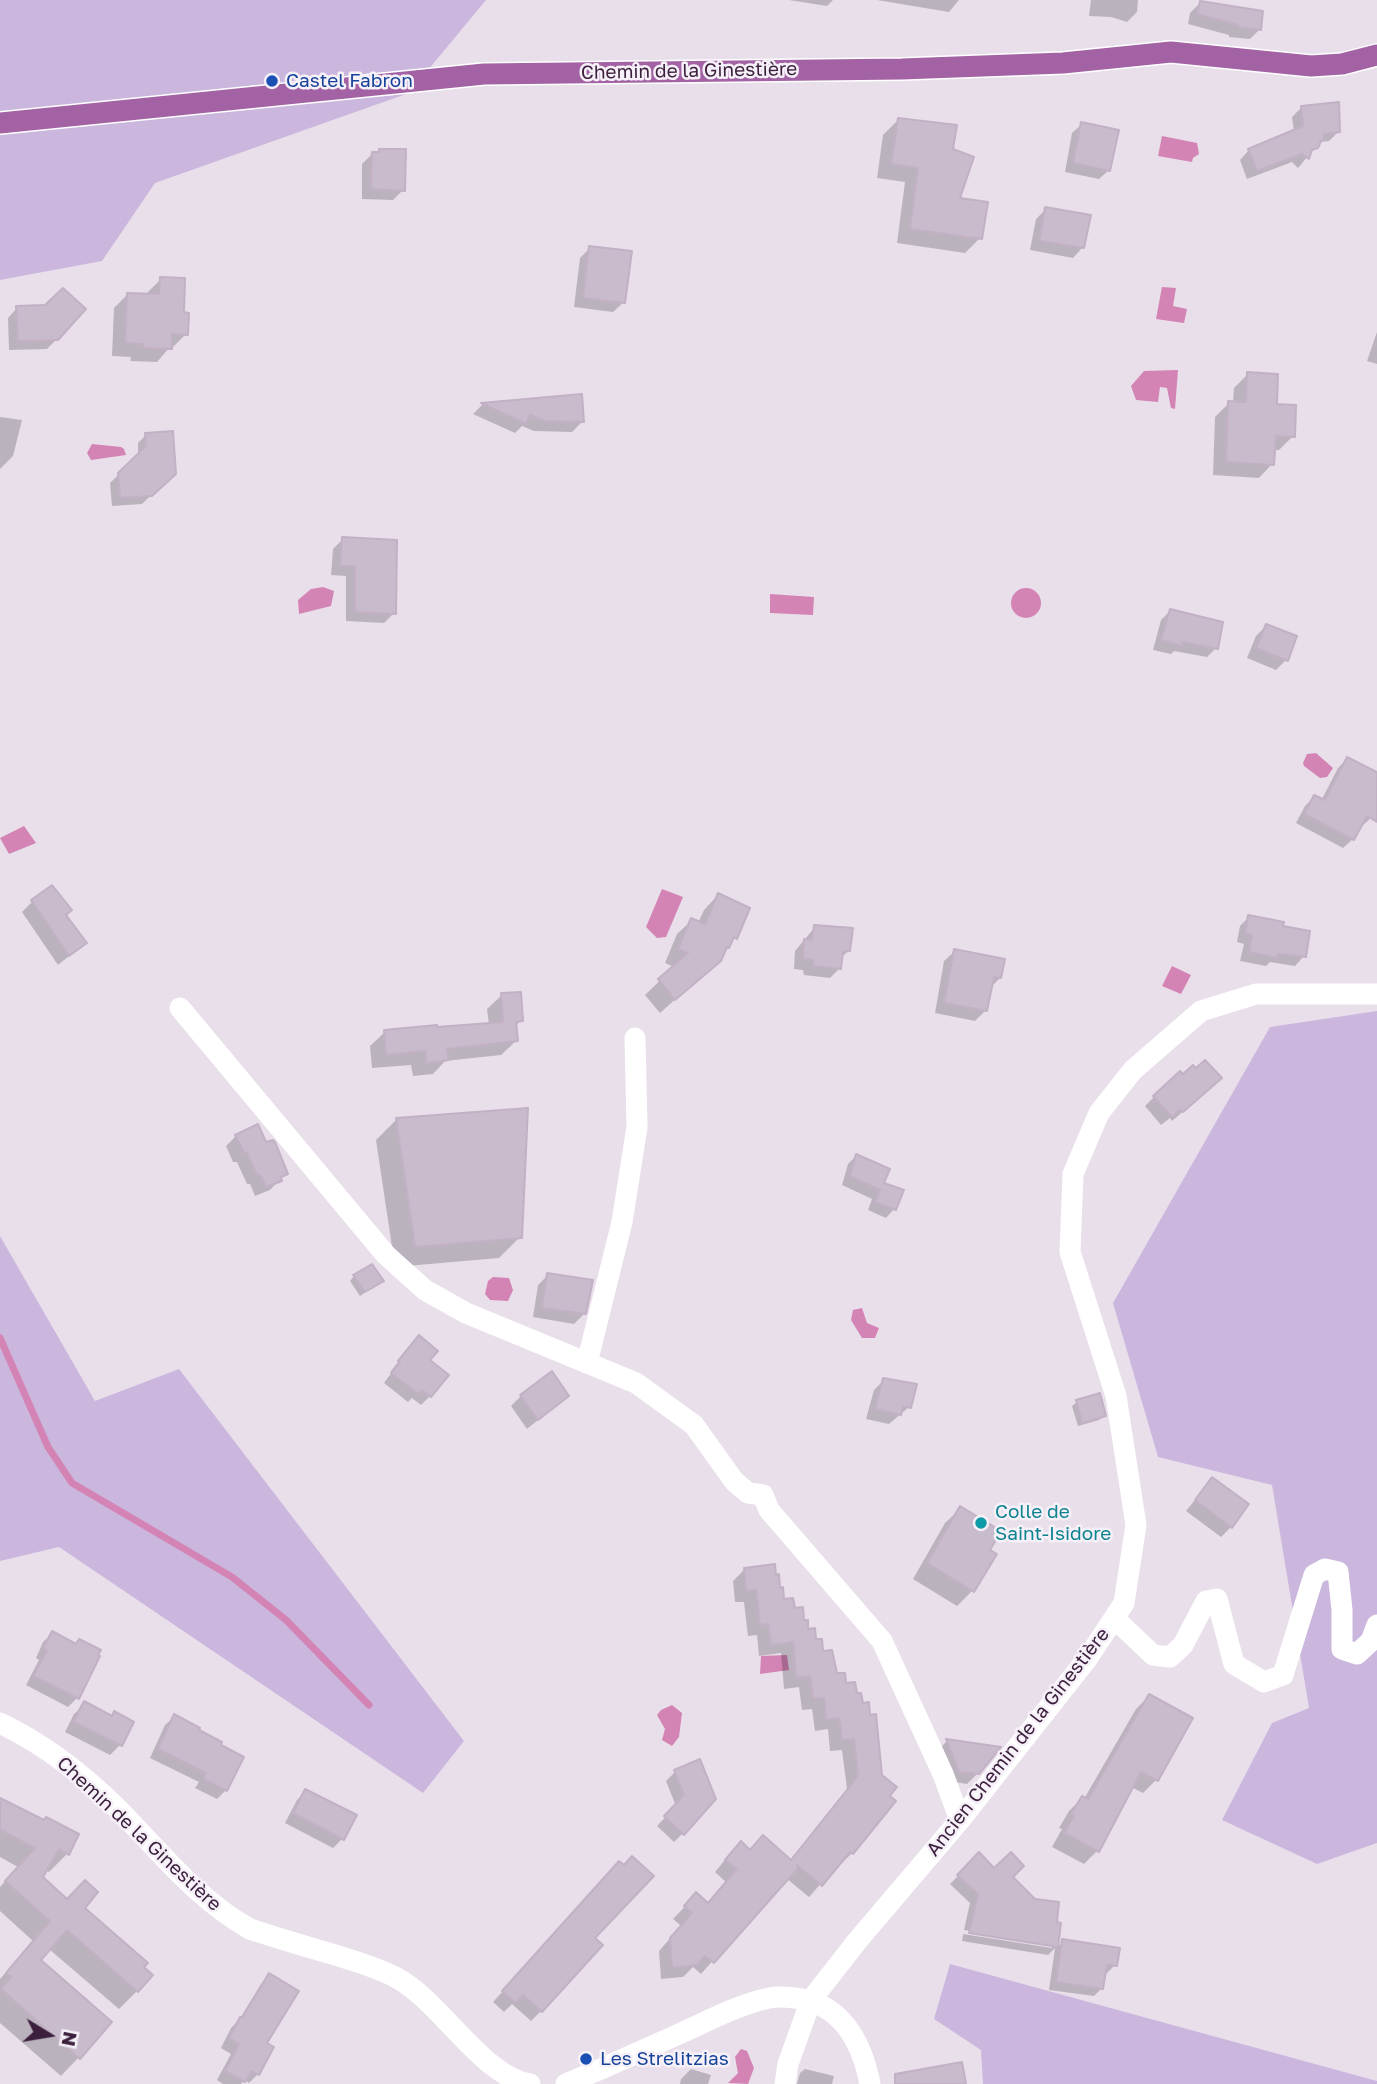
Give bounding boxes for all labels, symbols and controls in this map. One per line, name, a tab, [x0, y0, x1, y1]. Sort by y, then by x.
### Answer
street label: Chemin de la Ginestière	[581, 58, 797, 84]
place label: Castel Fabron	[286, 70, 413, 92]
marker: Castel Fabron	[264, 73, 280, 89]
place label: Colle de Saint-Isidore	[995, 1501, 1111, 1545]
marker: Colle de Saint-Isidore	[973, 1515, 989, 1531]
street label: Ancien Chemin de la Ginestière	[922, 1623, 1114, 1861]
street label: Chemin de la Ginestière	[52, 1752, 226, 1916]
north arrow	[14, 2000, 84, 2070]
text: N	[57, 2030, 83, 2048]
place label: Les Strelitzias	[600, 2048, 729, 2070]
marker: Les Strelitzias	[578, 2051, 594, 2067]

